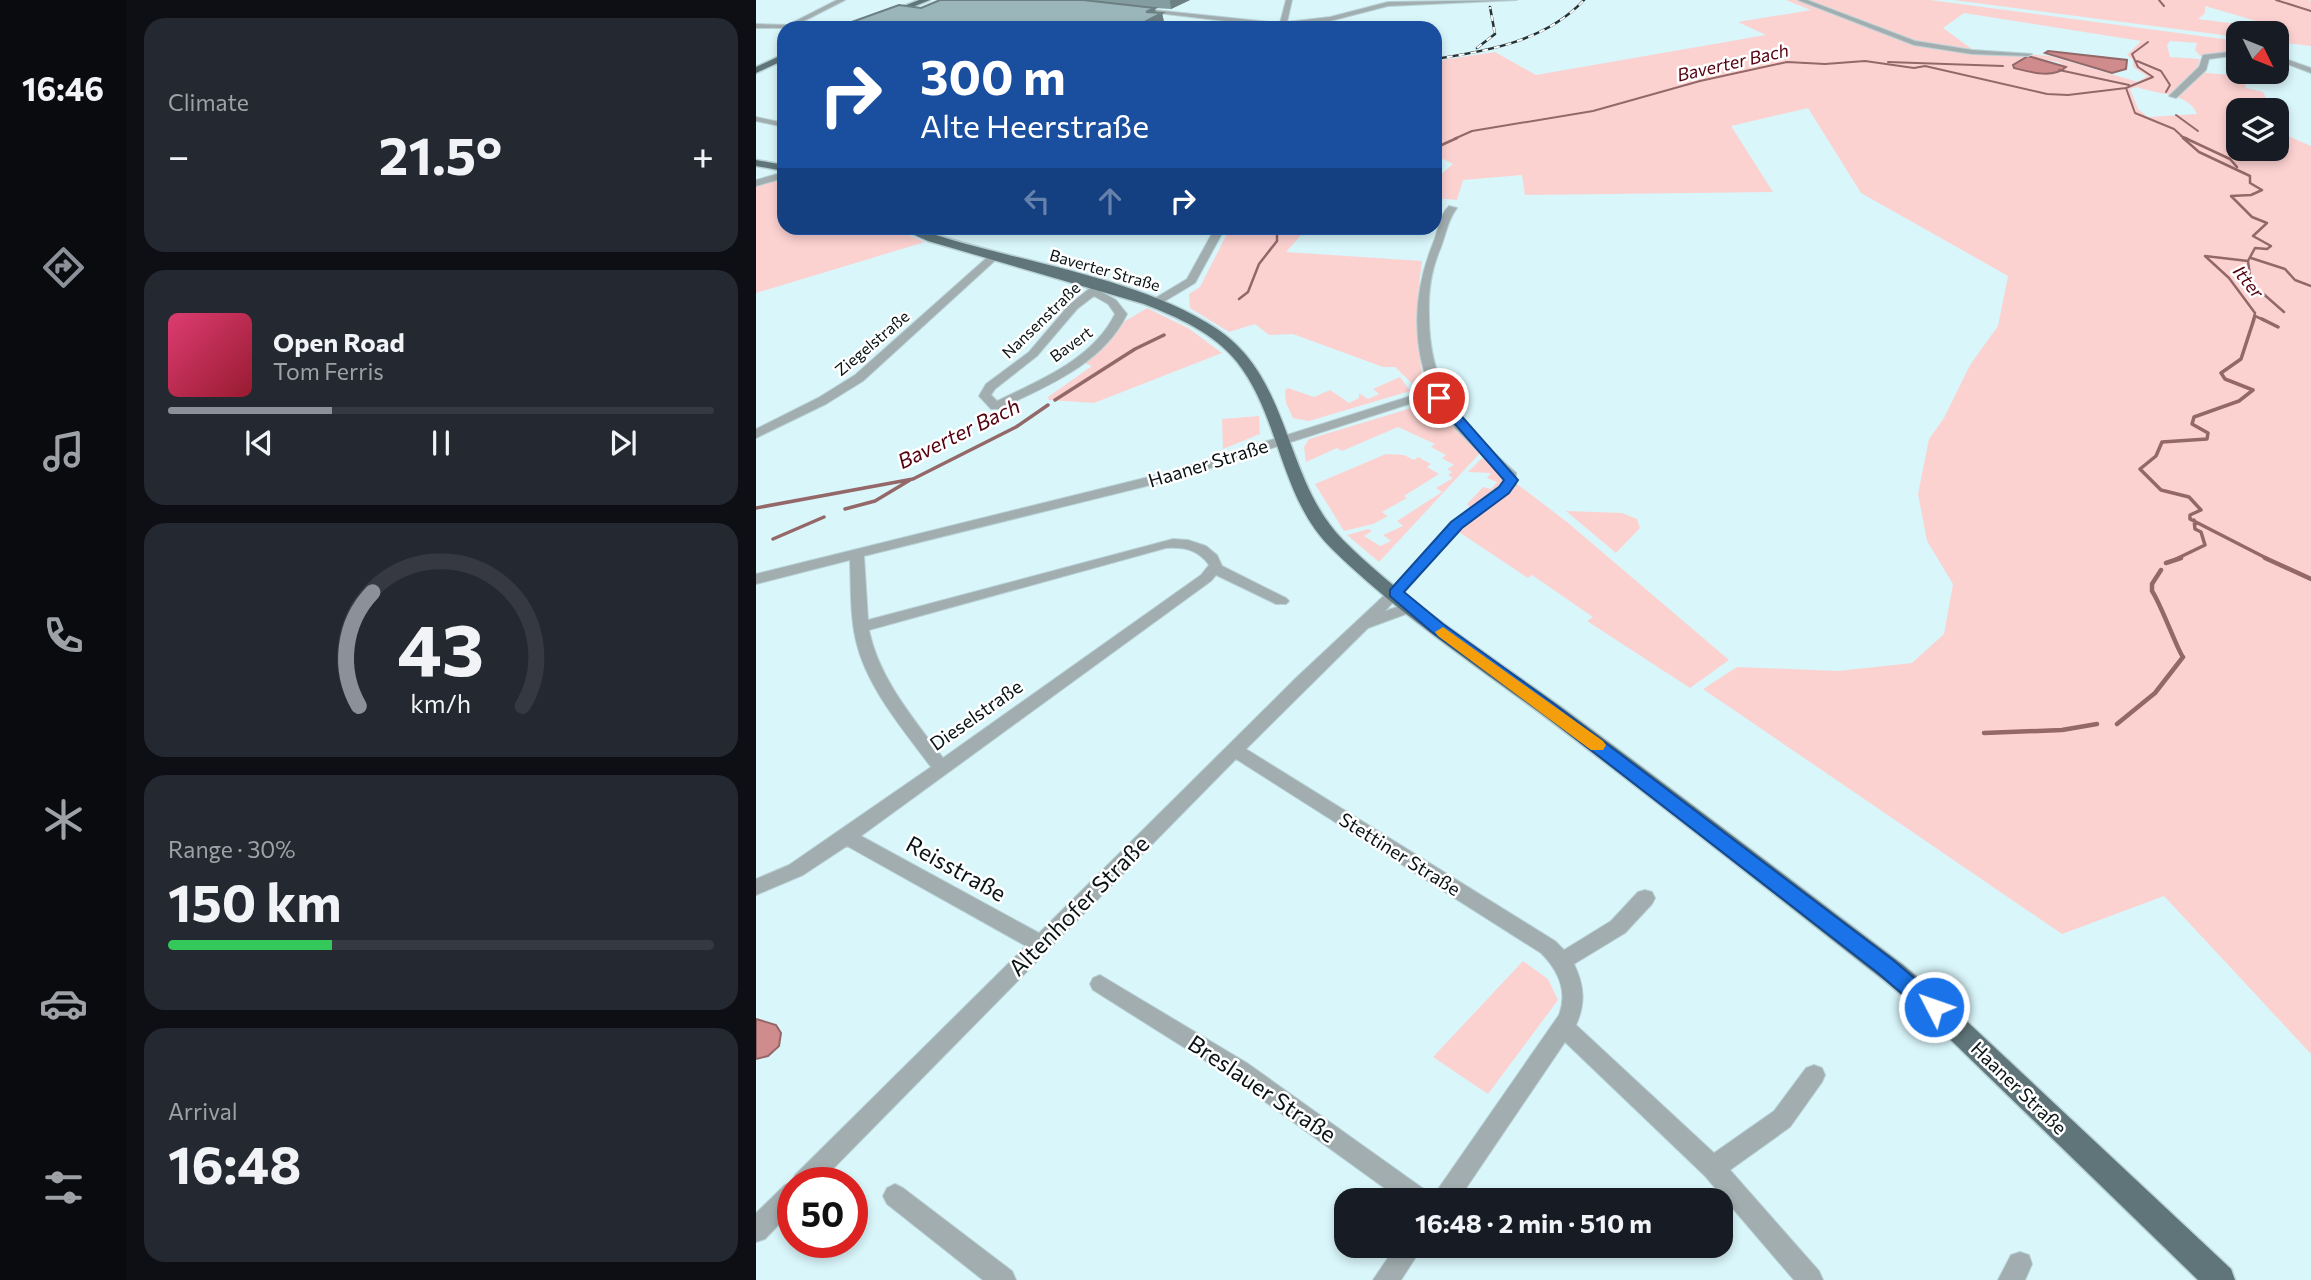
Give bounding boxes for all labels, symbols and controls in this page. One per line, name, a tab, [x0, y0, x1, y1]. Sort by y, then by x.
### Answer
north arrow	[2226, 21, 2289, 84]
map controls	[2226, 21, 2289, 161]
water label: Baverter Bach	[1675, 38, 1791, 86]
text: 300 m	[920, 45, 1066, 105]
icon: right	[805, 49, 896, 140]
text: 16:46	[22, 68, 104, 108]
text: Climate	[168, 88, 249, 116]
button: layers	[2226, 98, 2289, 161]
text: Alte Heerstraße	[920, 105, 1149, 145]
text: 21.5°	[379, 122, 502, 186]
text: −	[168, 131, 190, 178]
text: +	[692, 131, 714, 178]
icon: left	[1018, 182, 1056, 220]
icon: ahead	[1091, 182, 1129, 220]
icon: right	[1164, 182, 1202, 220]
icon: directions	[39, 243, 88, 292]
street label: Baverter Straße	[1048, 245, 1163, 294]
water label: Itter	[2229, 260, 2269, 303]
street label: Nansenstraße	[998, 278, 1084, 362]
street label: Ziegelstraße	[831, 306, 913, 379]
street label: Bavert	[1046, 322, 1096, 365]
text: Open Road	[273, 326, 405, 357]
text: Tom Ferris	[273, 357, 384, 385]
pin	[1409, 368, 1469, 428]
icon: arrive	[1420, 379, 1458, 417]
water label: Baverter Bach	[893, 392, 1024, 473]
icon: previous	[240, 424, 278, 462]
icon: pause	[422, 424, 460, 462]
icon: next	[604, 424, 642, 462]
icon: music	[39, 427, 88, 476]
street label: Haaner Straße	[1145, 433, 1270, 492]
text: 43	[397, 602, 485, 691]
icon: phone	[39, 611, 88, 660]
street label: Dieselstraße	[925, 674, 1026, 755]
text: km/h	[411, 688, 471, 718]
icon: climate	[39, 795, 88, 844]
street label: Stettiner Straße	[1335, 807, 1465, 900]
street label: Reisstraße	[902, 829, 1011, 907]
street label: Altenhofer Straße	[1002, 829, 1154, 981]
text: Range · 30%	[168, 835, 296, 863]
text: 150 km	[168, 869, 342, 933]
position arrow	[1897, 970, 1971, 1044]
icon: car	[39, 979, 88, 1028]
street label: Breslauer Straße	[1183, 1028, 1342, 1148]
street label: Haaner Straße	[1967, 1036, 2072, 1139]
text: Arrival	[168, 1097, 238, 1125]
text: 16:48	[168, 1131, 301, 1195]
icon: filters	[39, 1163, 88, 1212]
speed limit sign: 50	[777, 1167, 868, 1258]
text: 16:48 · 2 min · 510 m	[1415, 1207, 1652, 1238]

